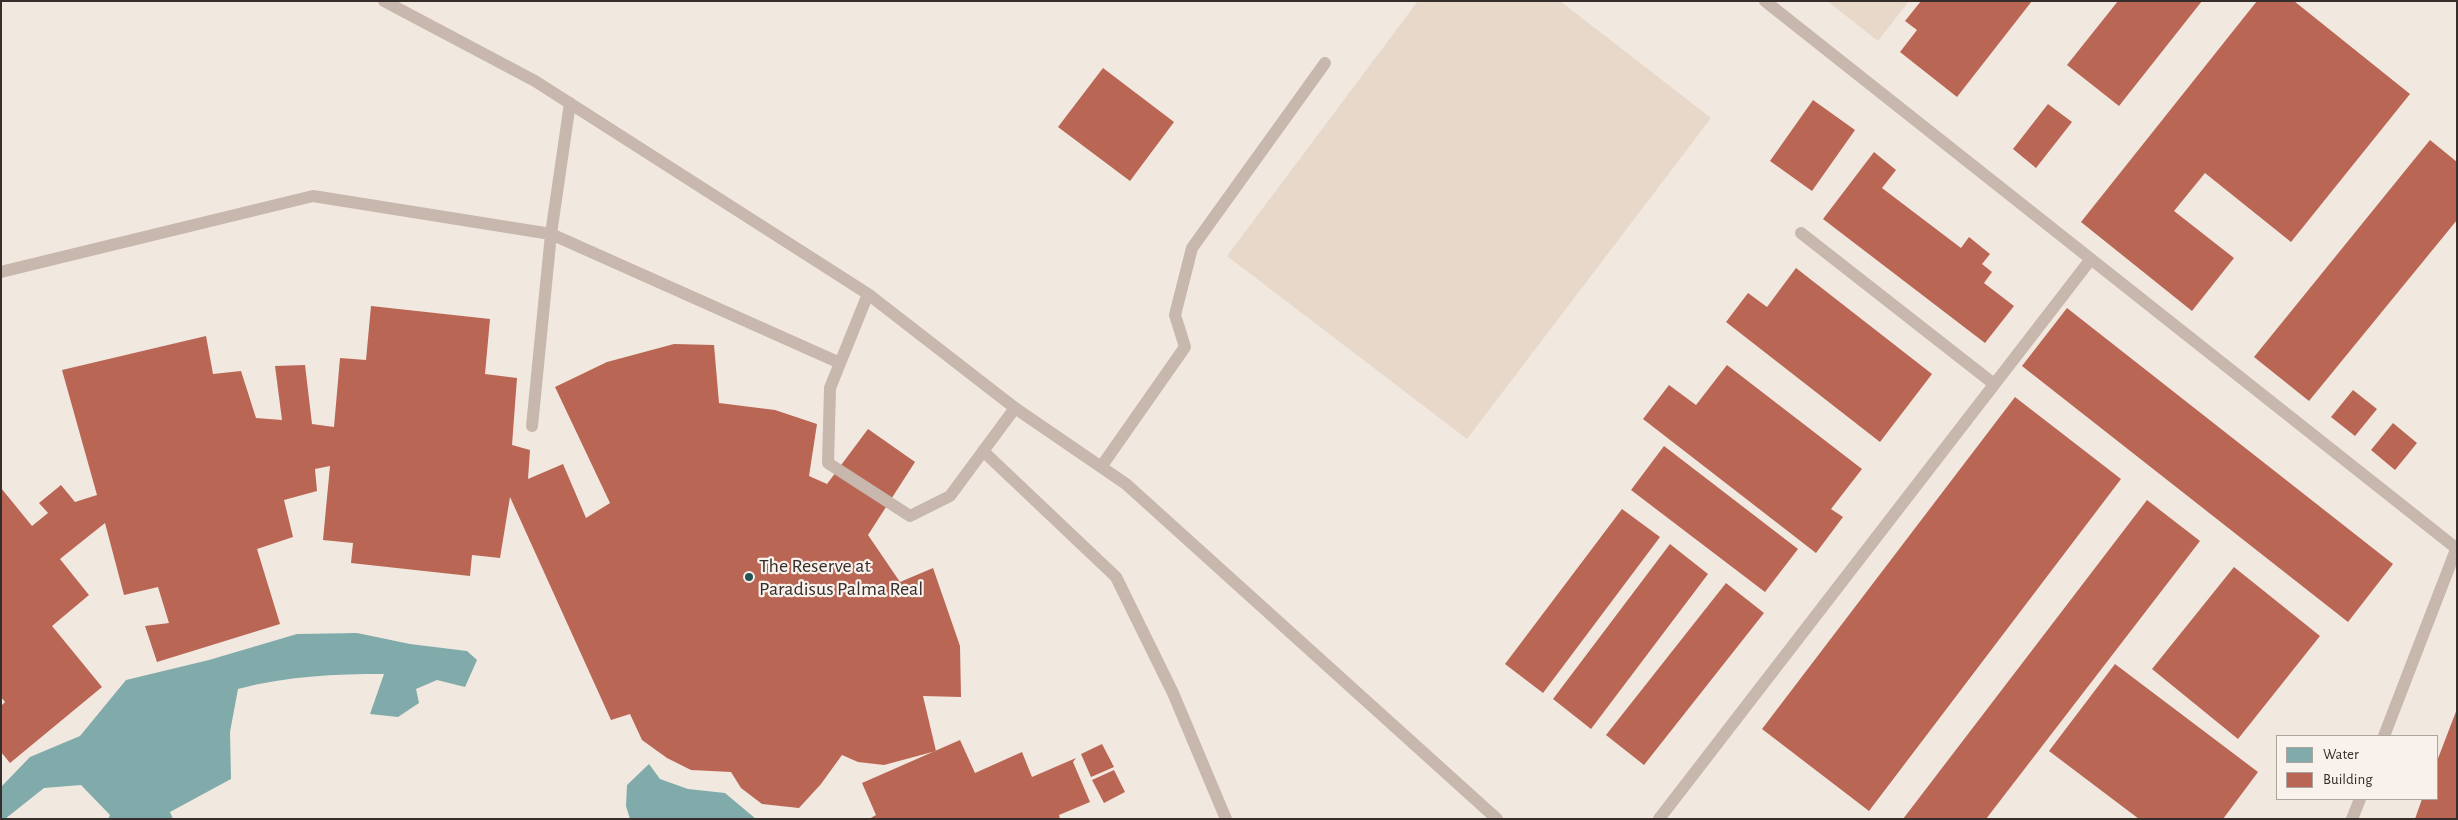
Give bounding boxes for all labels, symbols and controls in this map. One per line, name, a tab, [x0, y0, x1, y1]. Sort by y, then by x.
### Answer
place label: The Reserve at Paradisus Palma Real	[759, 554, 923, 601]
marker: The Reserve at Paradisus Palma Real	[743, 571, 755, 583]
legend	[2276, 735, 2438, 800]
text: Water	[2323, 747, 2359, 762]
text: Building	[2323, 772, 2373, 787]

